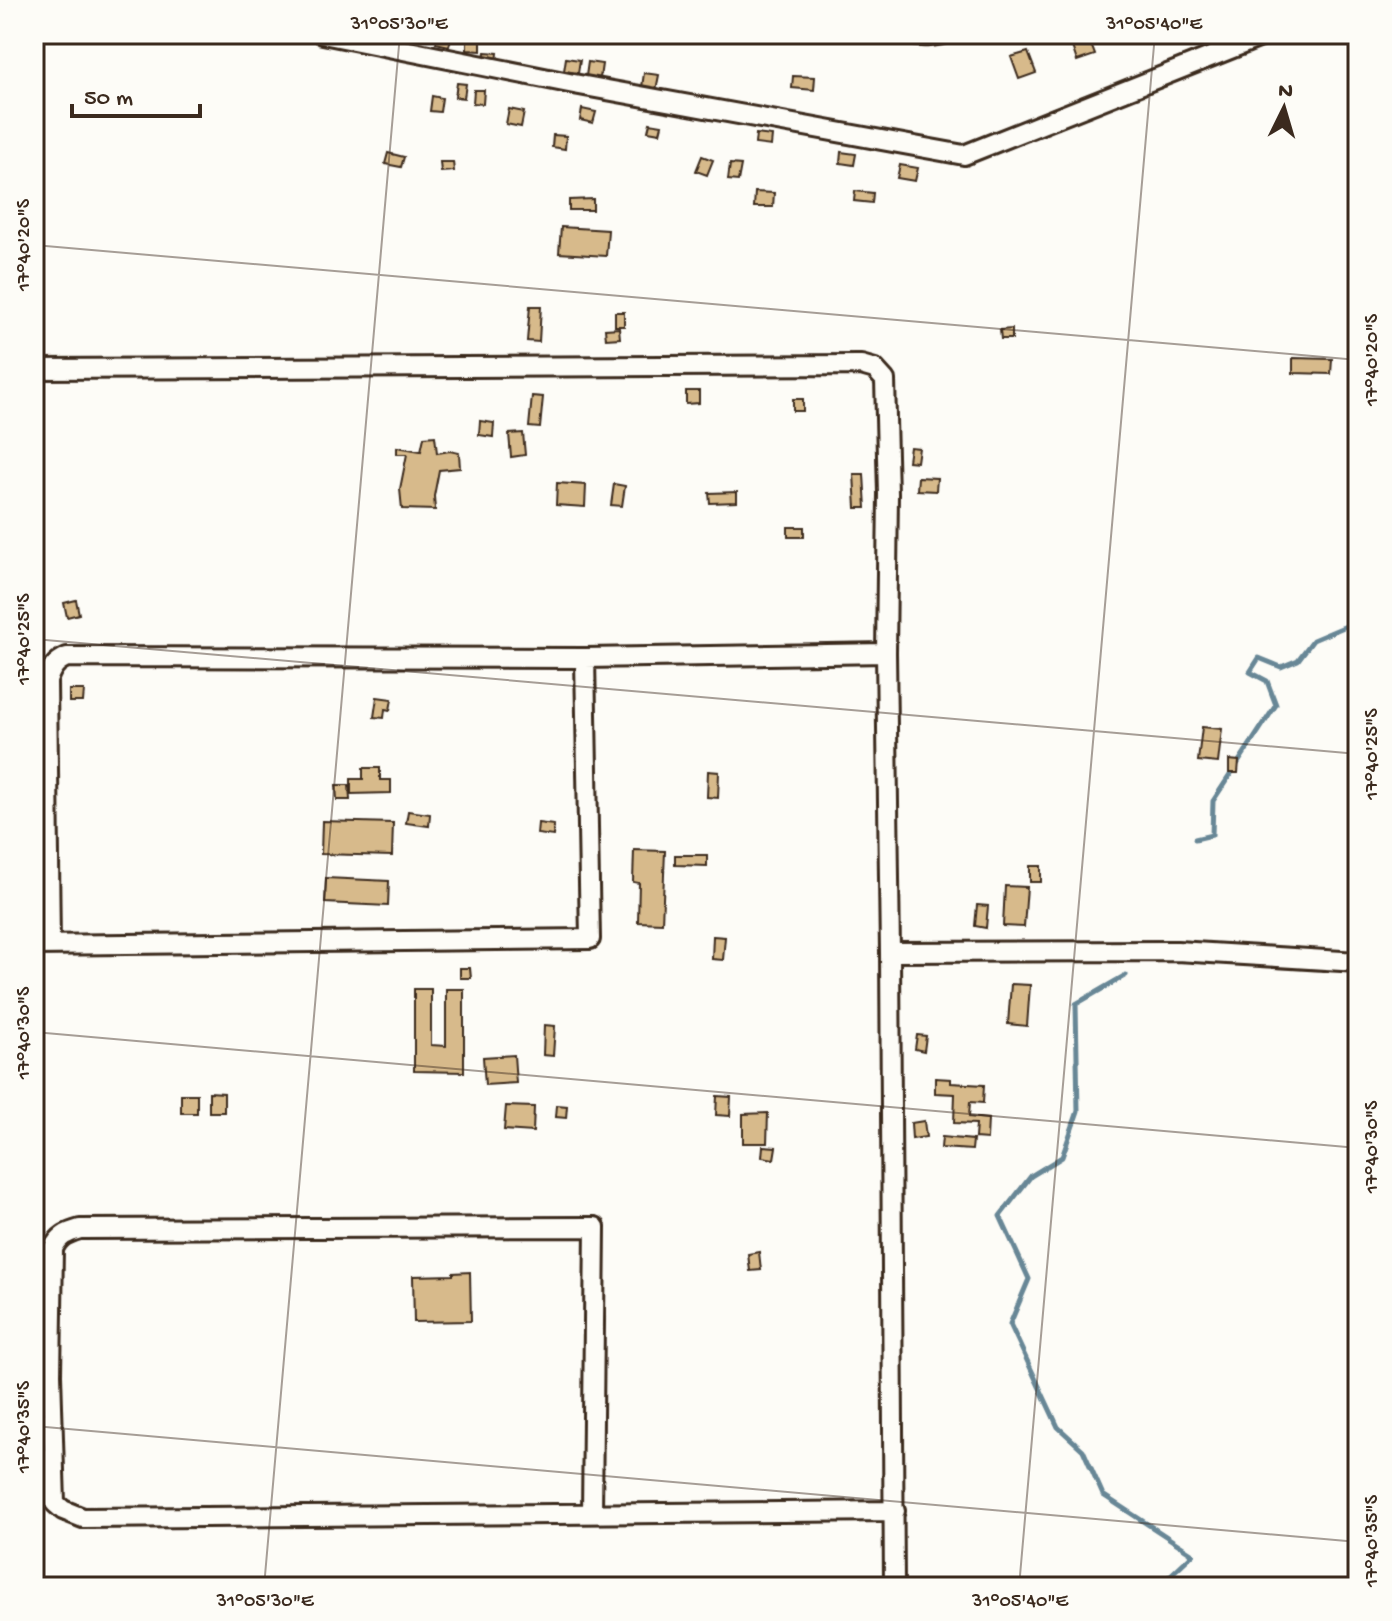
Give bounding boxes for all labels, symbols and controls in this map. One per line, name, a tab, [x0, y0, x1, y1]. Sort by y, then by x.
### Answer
text: 31°05'30"E	[350, 14, 449, 37]
text: 31°05'40"E	[1105, 14, 1204, 37]
scale bar	[72, 68, 200, 118]
north arrow	[1244, 68, 1324, 148]
text: N	[1277, 78, 1294, 106]
text: 50 m	[84, 85, 133, 114]
text: 17°40'20"S	[14, 198, 37, 292]
text: 17°40'20"S	[1362, 313, 1385, 407]
text: 17°40'25"S	[14, 593, 37, 686]
text: 17°40'25"S	[1362, 708, 1385, 801]
text: 17°40'30"S	[14, 986, 37, 1080]
text: 17°40'30"S	[1362, 1100, 1385, 1194]
text: 17°40'35"S	[14, 1380, 37, 1474]
text: 17°40'35"S	[1362, 1494, 1385, 1588]
text: 31°05'30"E	[216, 1591, 315, 1614]
text: 31°05'40"E	[971, 1591, 1070, 1614]

